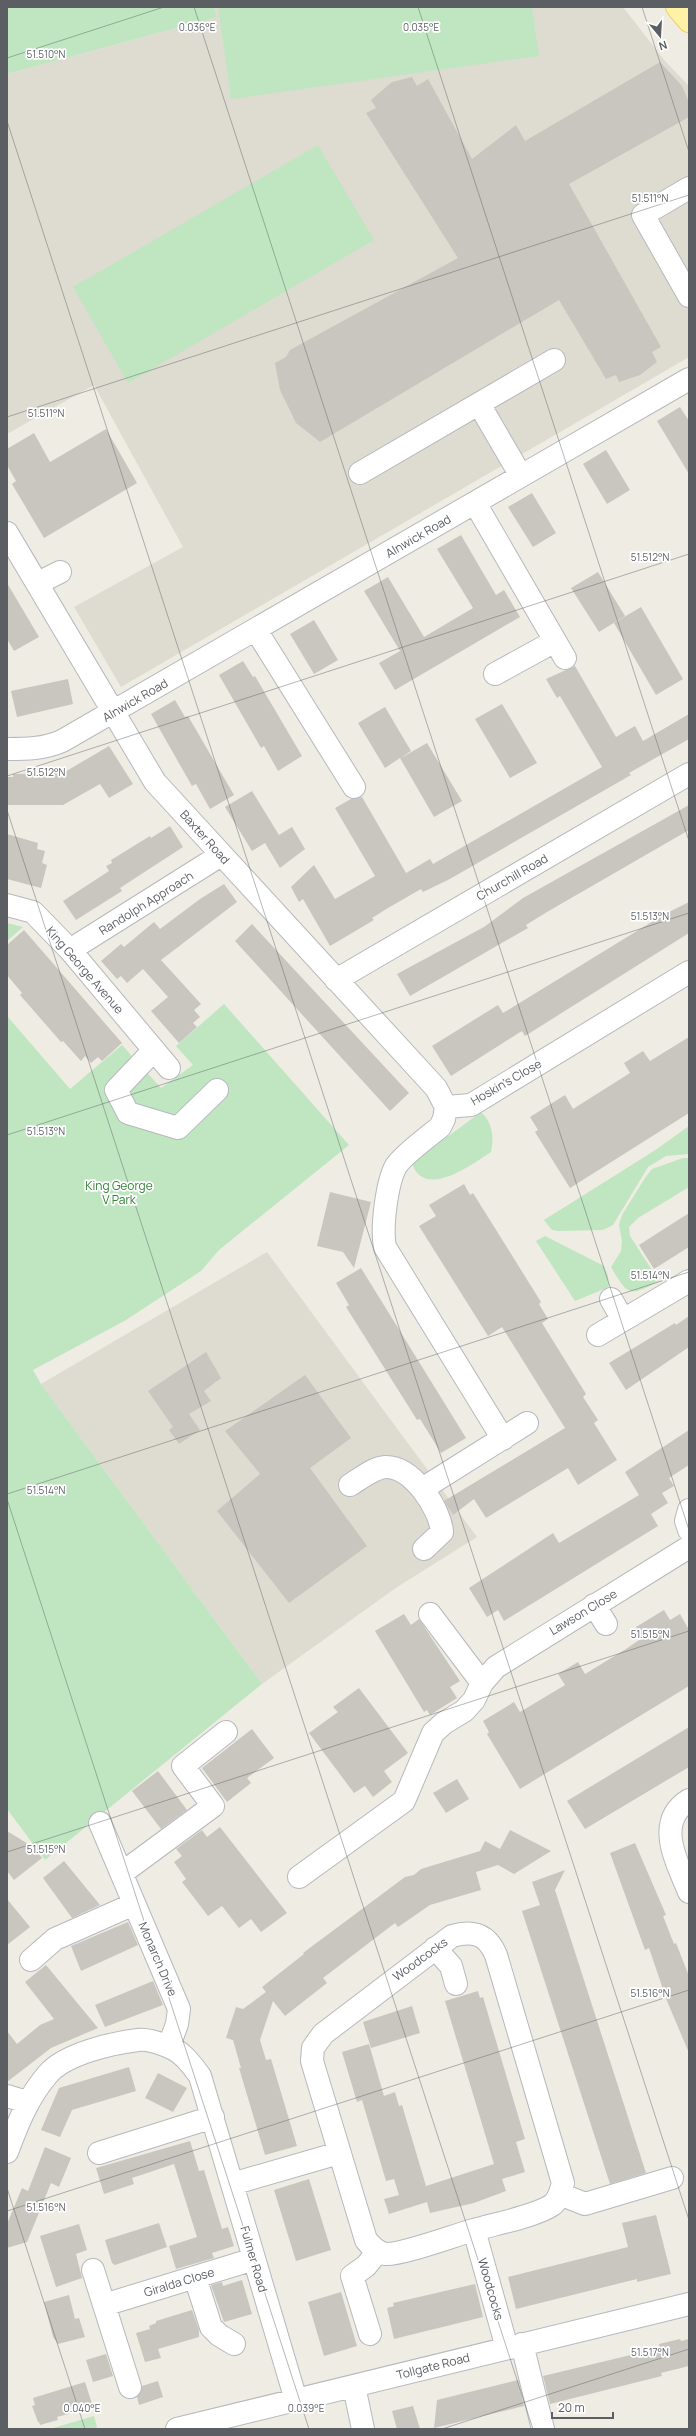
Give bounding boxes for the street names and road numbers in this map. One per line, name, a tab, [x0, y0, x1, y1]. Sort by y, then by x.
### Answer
street label: Alnwick Road	[382, 510, 454, 562]
street label: Alnwick Road	[99, 674, 171, 726]
street label: Baxter Road	[176, 806, 234, 868]
street label: Churchill Road	[473, 850, 551, 904]
street label: Randolph Approach	[95, 867, 197, 939]
street label: King George Avenue	[42, 923, 128, 1017]
street label: Hoskin's Close	[468, 1055, 544, 1109]
street label: Lawson Close	[546, 1585, 620, 1639]
street label: Monarch Drive	[135, 1919, 181, 1999]
street label: Woodcocks	[389, 1933, 451, 1985]
street label: Fulmer Road	[236, 2224, 272, 2294]
street label: Woodcocks	[474, 2256, 508, 2322]
street label: Giralda Close	[142, 2263, 216, 2301]
street label: Tollgate Road	[395, 2349, 471, 2383]

